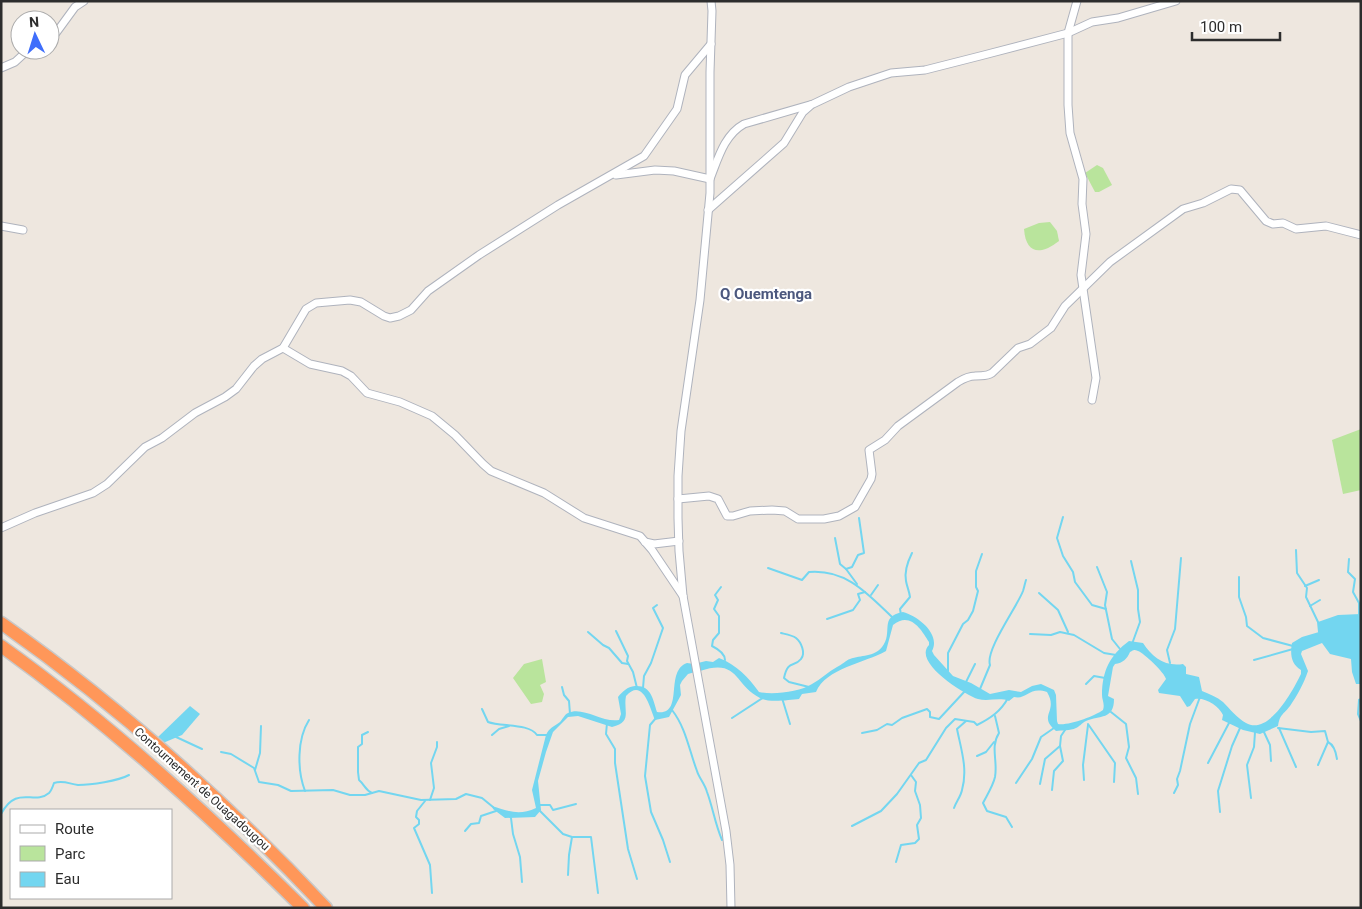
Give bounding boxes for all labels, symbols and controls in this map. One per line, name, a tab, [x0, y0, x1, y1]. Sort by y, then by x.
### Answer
north arrow	[10, 10, 60, 60]
scale bar	[1192, 10, 1280, 42]
text: N	[29, 14, 40, 30]
text: 100 m	[1200, 18, 1242, 36]
district label: Q Ouemtenga	[720, 285, 812, 303]
street label: Contournement de Ouagadougou	[131, 725, 273, 853]
legend	[10, 809, 172, 899]
text: Route	[55, 820, 94, 838]
text: Parc	[55, 845, 85, 863]
text: Eau	[55, 870, 80, 888]

